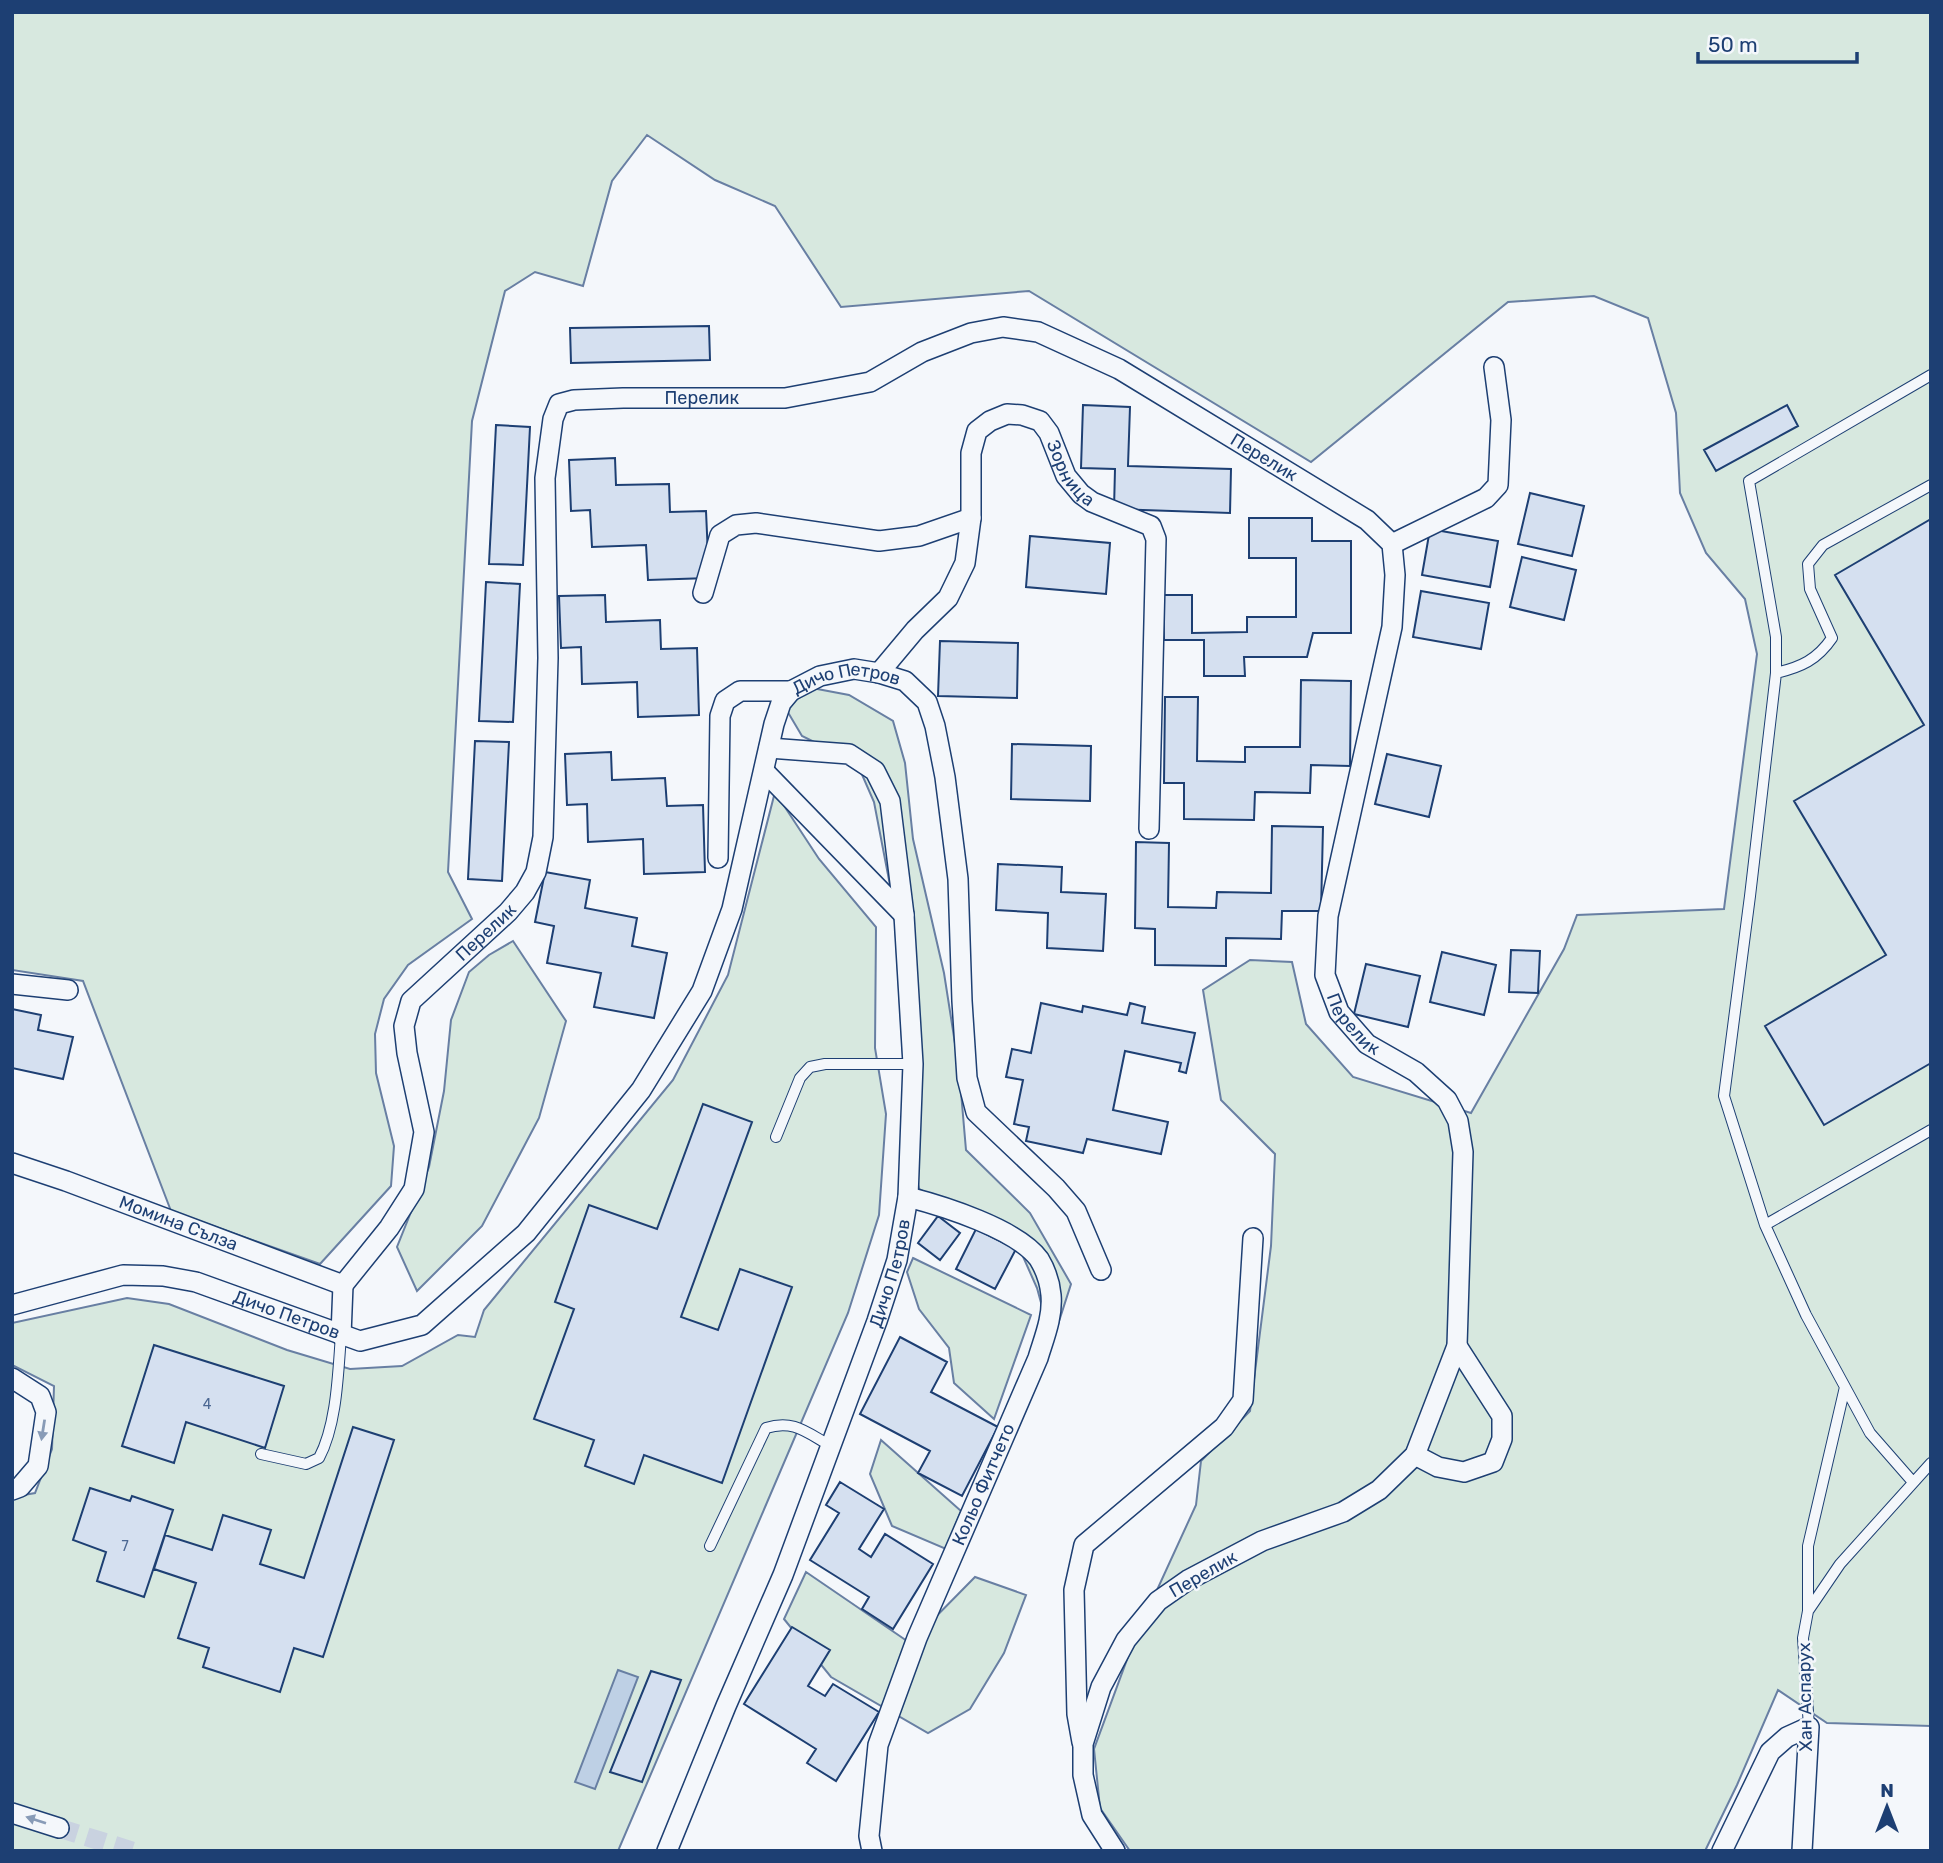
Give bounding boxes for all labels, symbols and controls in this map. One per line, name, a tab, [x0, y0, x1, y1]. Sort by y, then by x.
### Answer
scale bar	[1698, 21, 1857, 65]
text: 50 m	[1708, 32, 1758, 57]
street label: Перелик	[664, 387, 740, 409]
street label: Перелик	[1226, 428, 1302, 486]
street label: Зорница	[1042, 437, 1099, 511]
street label: Дичо Петров	[788, 658, 903, 699]
street label: Перелик	[451, 899, 521, 966]
street label: Перелик	[1322, 990, 1384, 1060]
street label: Момина Сълза	[116, 1191, 241, 1255]
street label: Дичо Петров	[865, 1217, 915, 1330]
street label: Дичо Петров	[230, 1285, 343, 1344]
house number: 4	[203, 1396, 212, 1413]
one-way arrow	[38, 1419, 49, 1441]
street label: Кольо Фитчето	[947, 1420, 1019, 1549]
house number: 7	[121, 1538, 129, 1555]
street label: Перелик	[1165, 1546, 1241, 1602]
street label: Хан Аспарух	[1793, 1642, 1817, 1752]
north arrow	[1852, 1772, 1922, 1842]
text: N	[1880, 1779, 1894, 1802]
one-way arrow	[25, 1815, 46, 1825]

